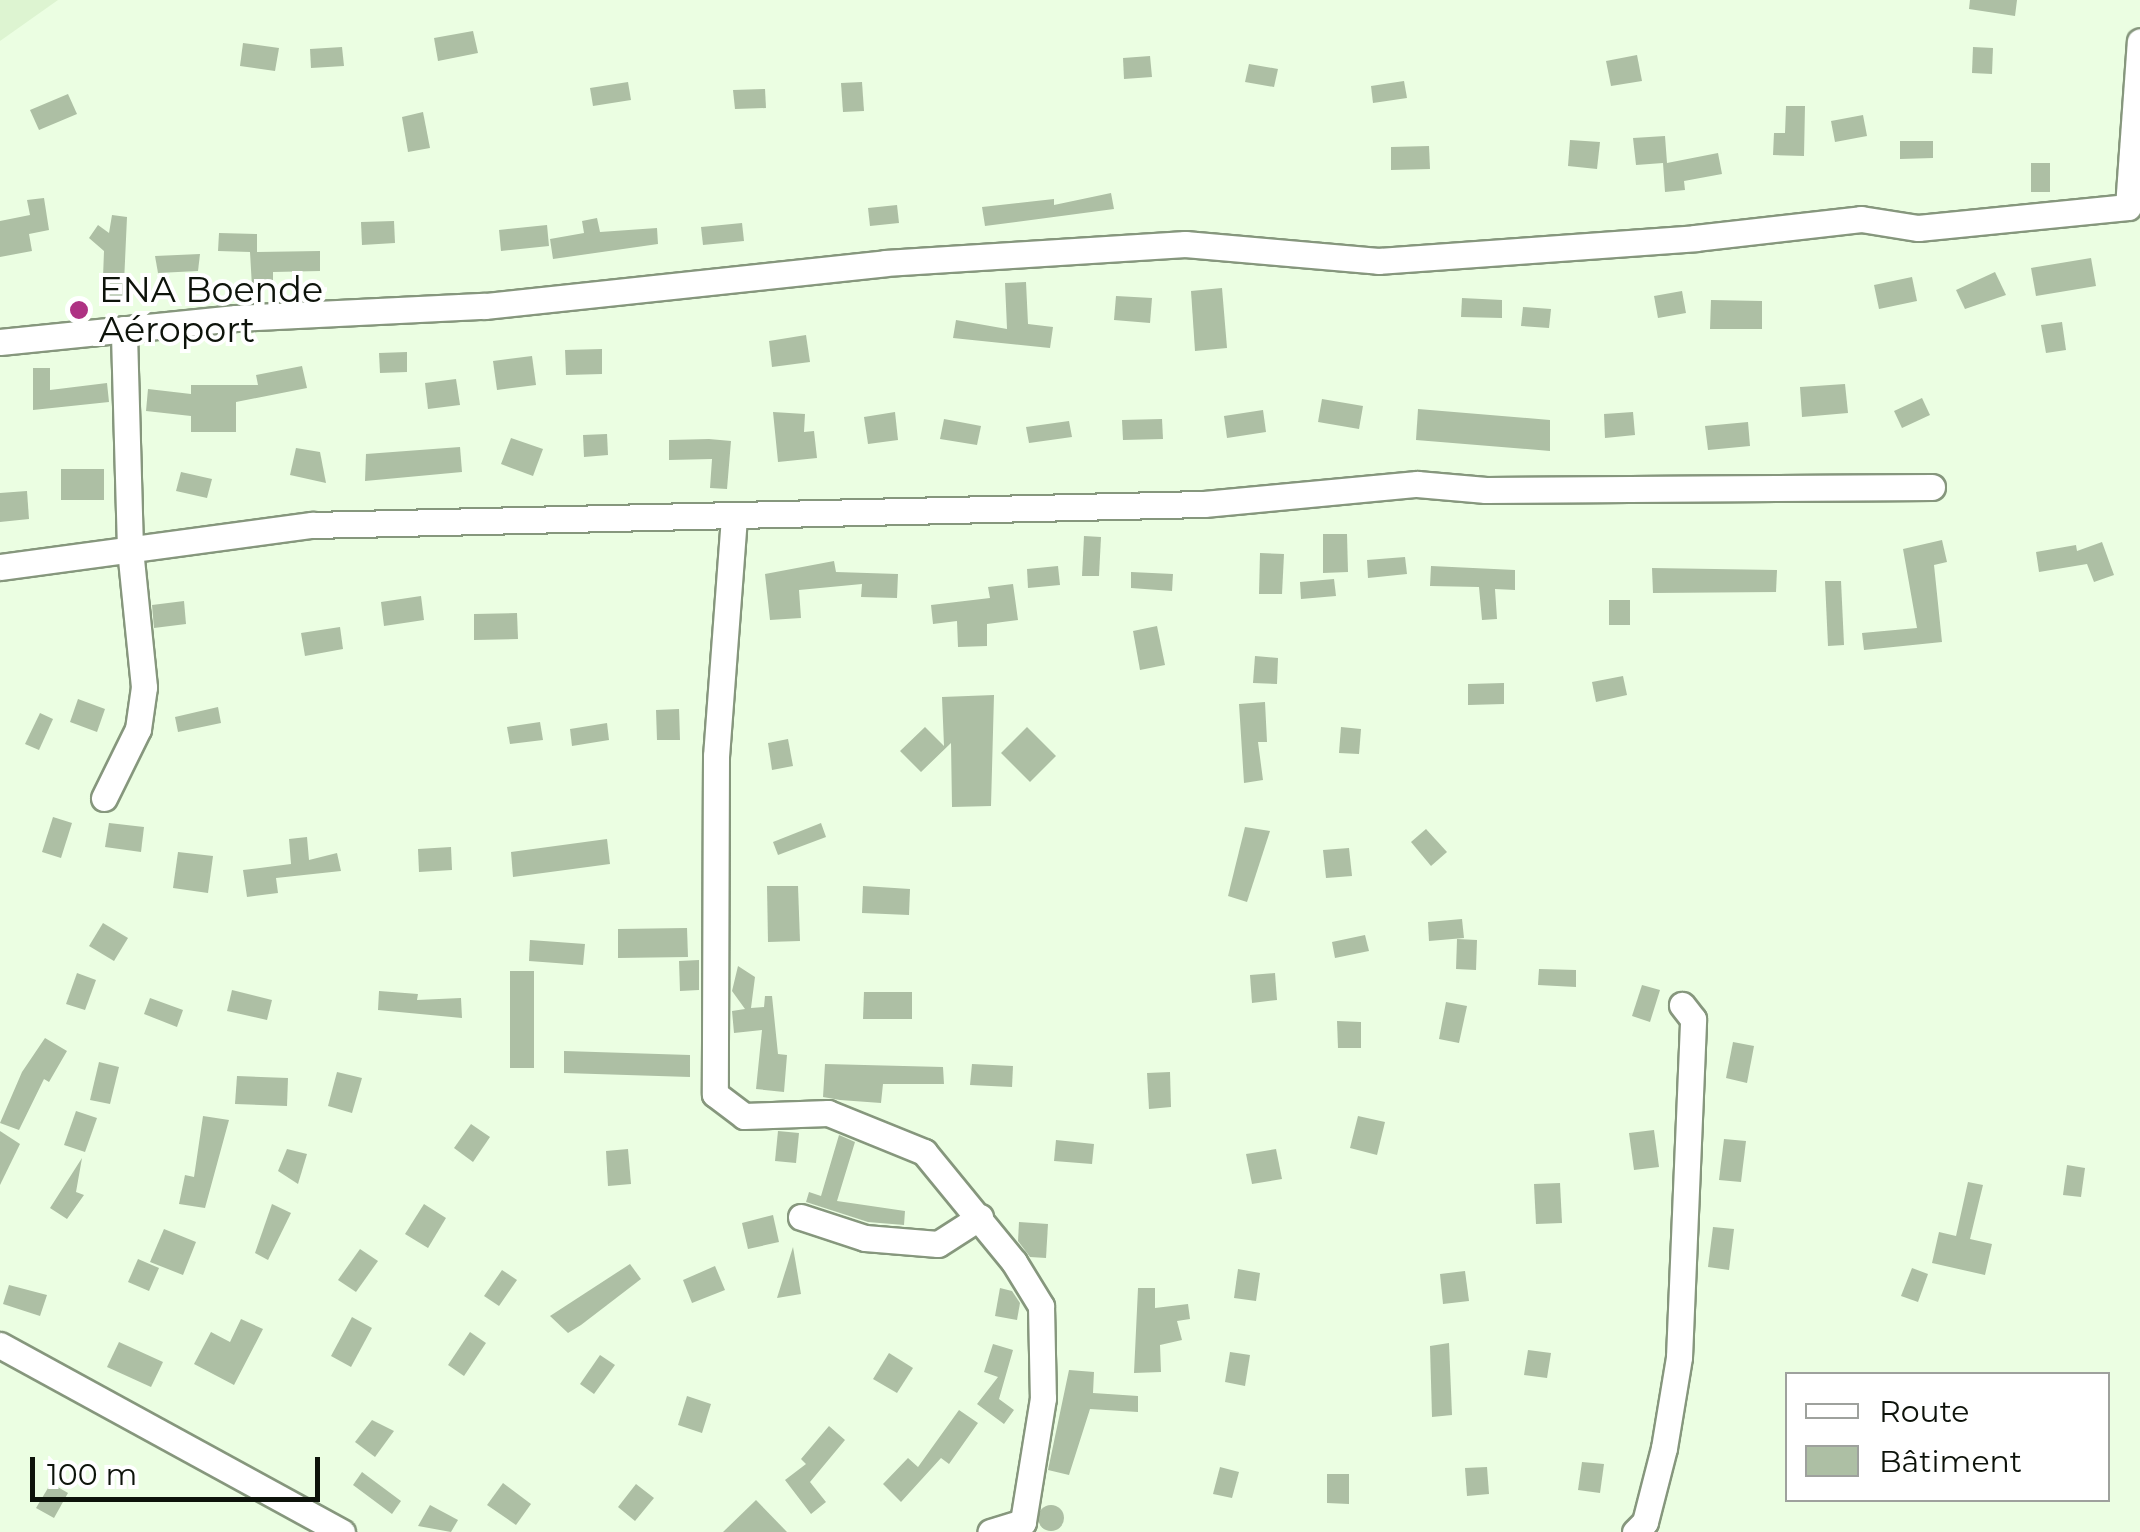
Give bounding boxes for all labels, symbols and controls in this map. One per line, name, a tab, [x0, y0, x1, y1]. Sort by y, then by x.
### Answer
place label: ENA Boende Aéroport	[99, 269, 323, 351]
marker: ENA Boende Aéroport	[68, 299, 90, 321]
legend	[1785, 1372, 2110, 1502]
text: Route	[1879, 1393, 1969, 1430]
scale bar	[35, 1437, 325, 1499]
text: Bâtiment	[1879, 1443, 2022, 1480]
text: 100 m	[47, 1456, 137, 1493]

